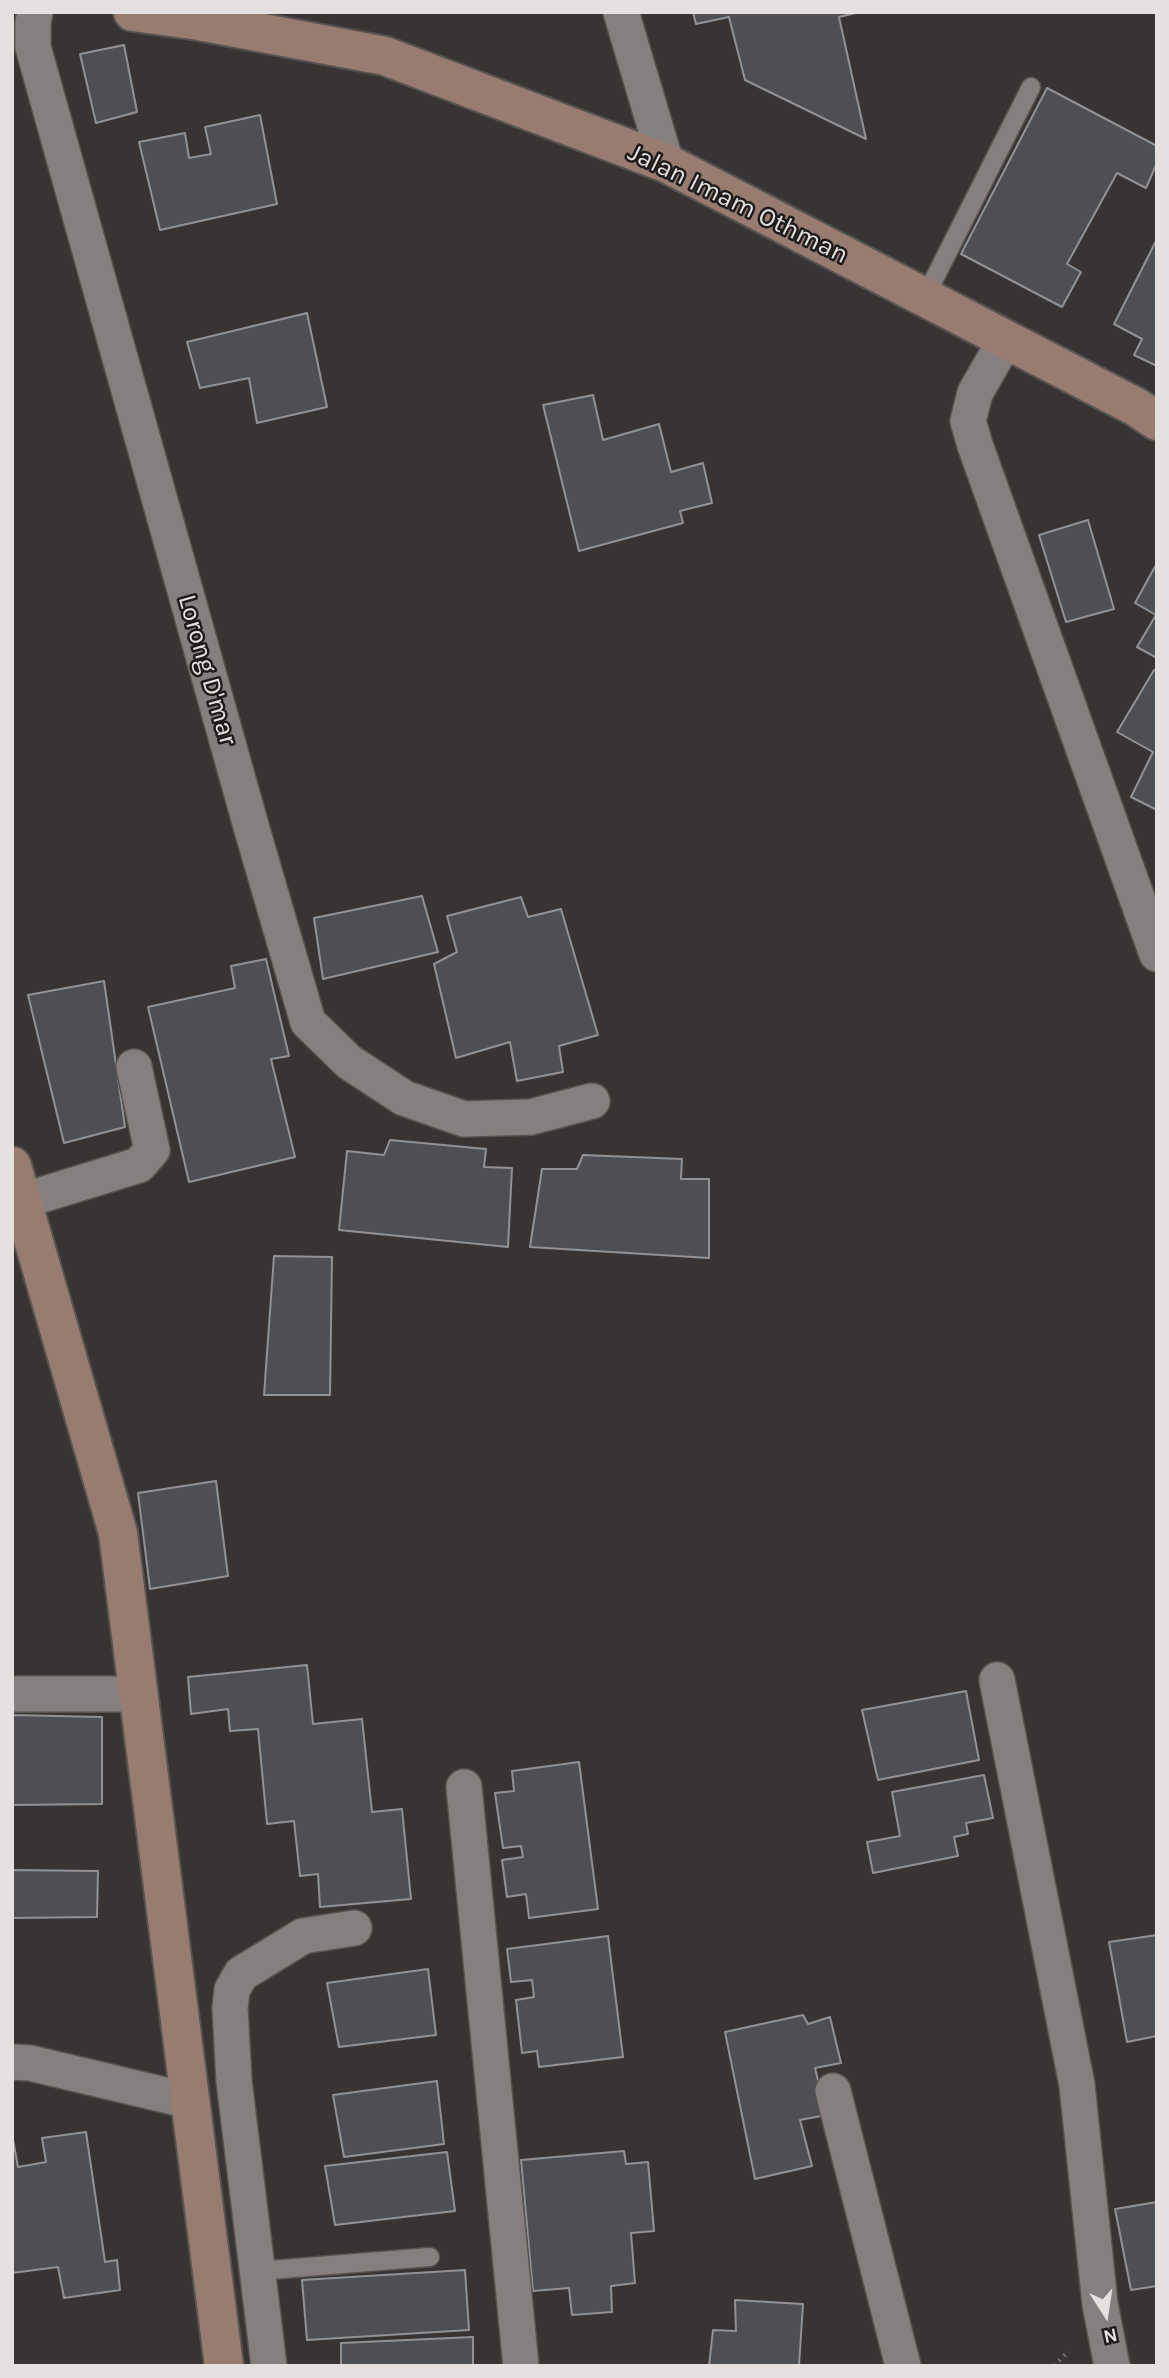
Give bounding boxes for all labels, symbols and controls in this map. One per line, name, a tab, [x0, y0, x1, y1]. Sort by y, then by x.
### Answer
street label: Jalan Imam Othman	[623, 137, 853, 271]
street label: Lorong D'mar	[171, 591, 243, 749]
north arrow	[1071, 2280, 1141, 2350]
text: N	[1101, 2323, 1119, 2348]

